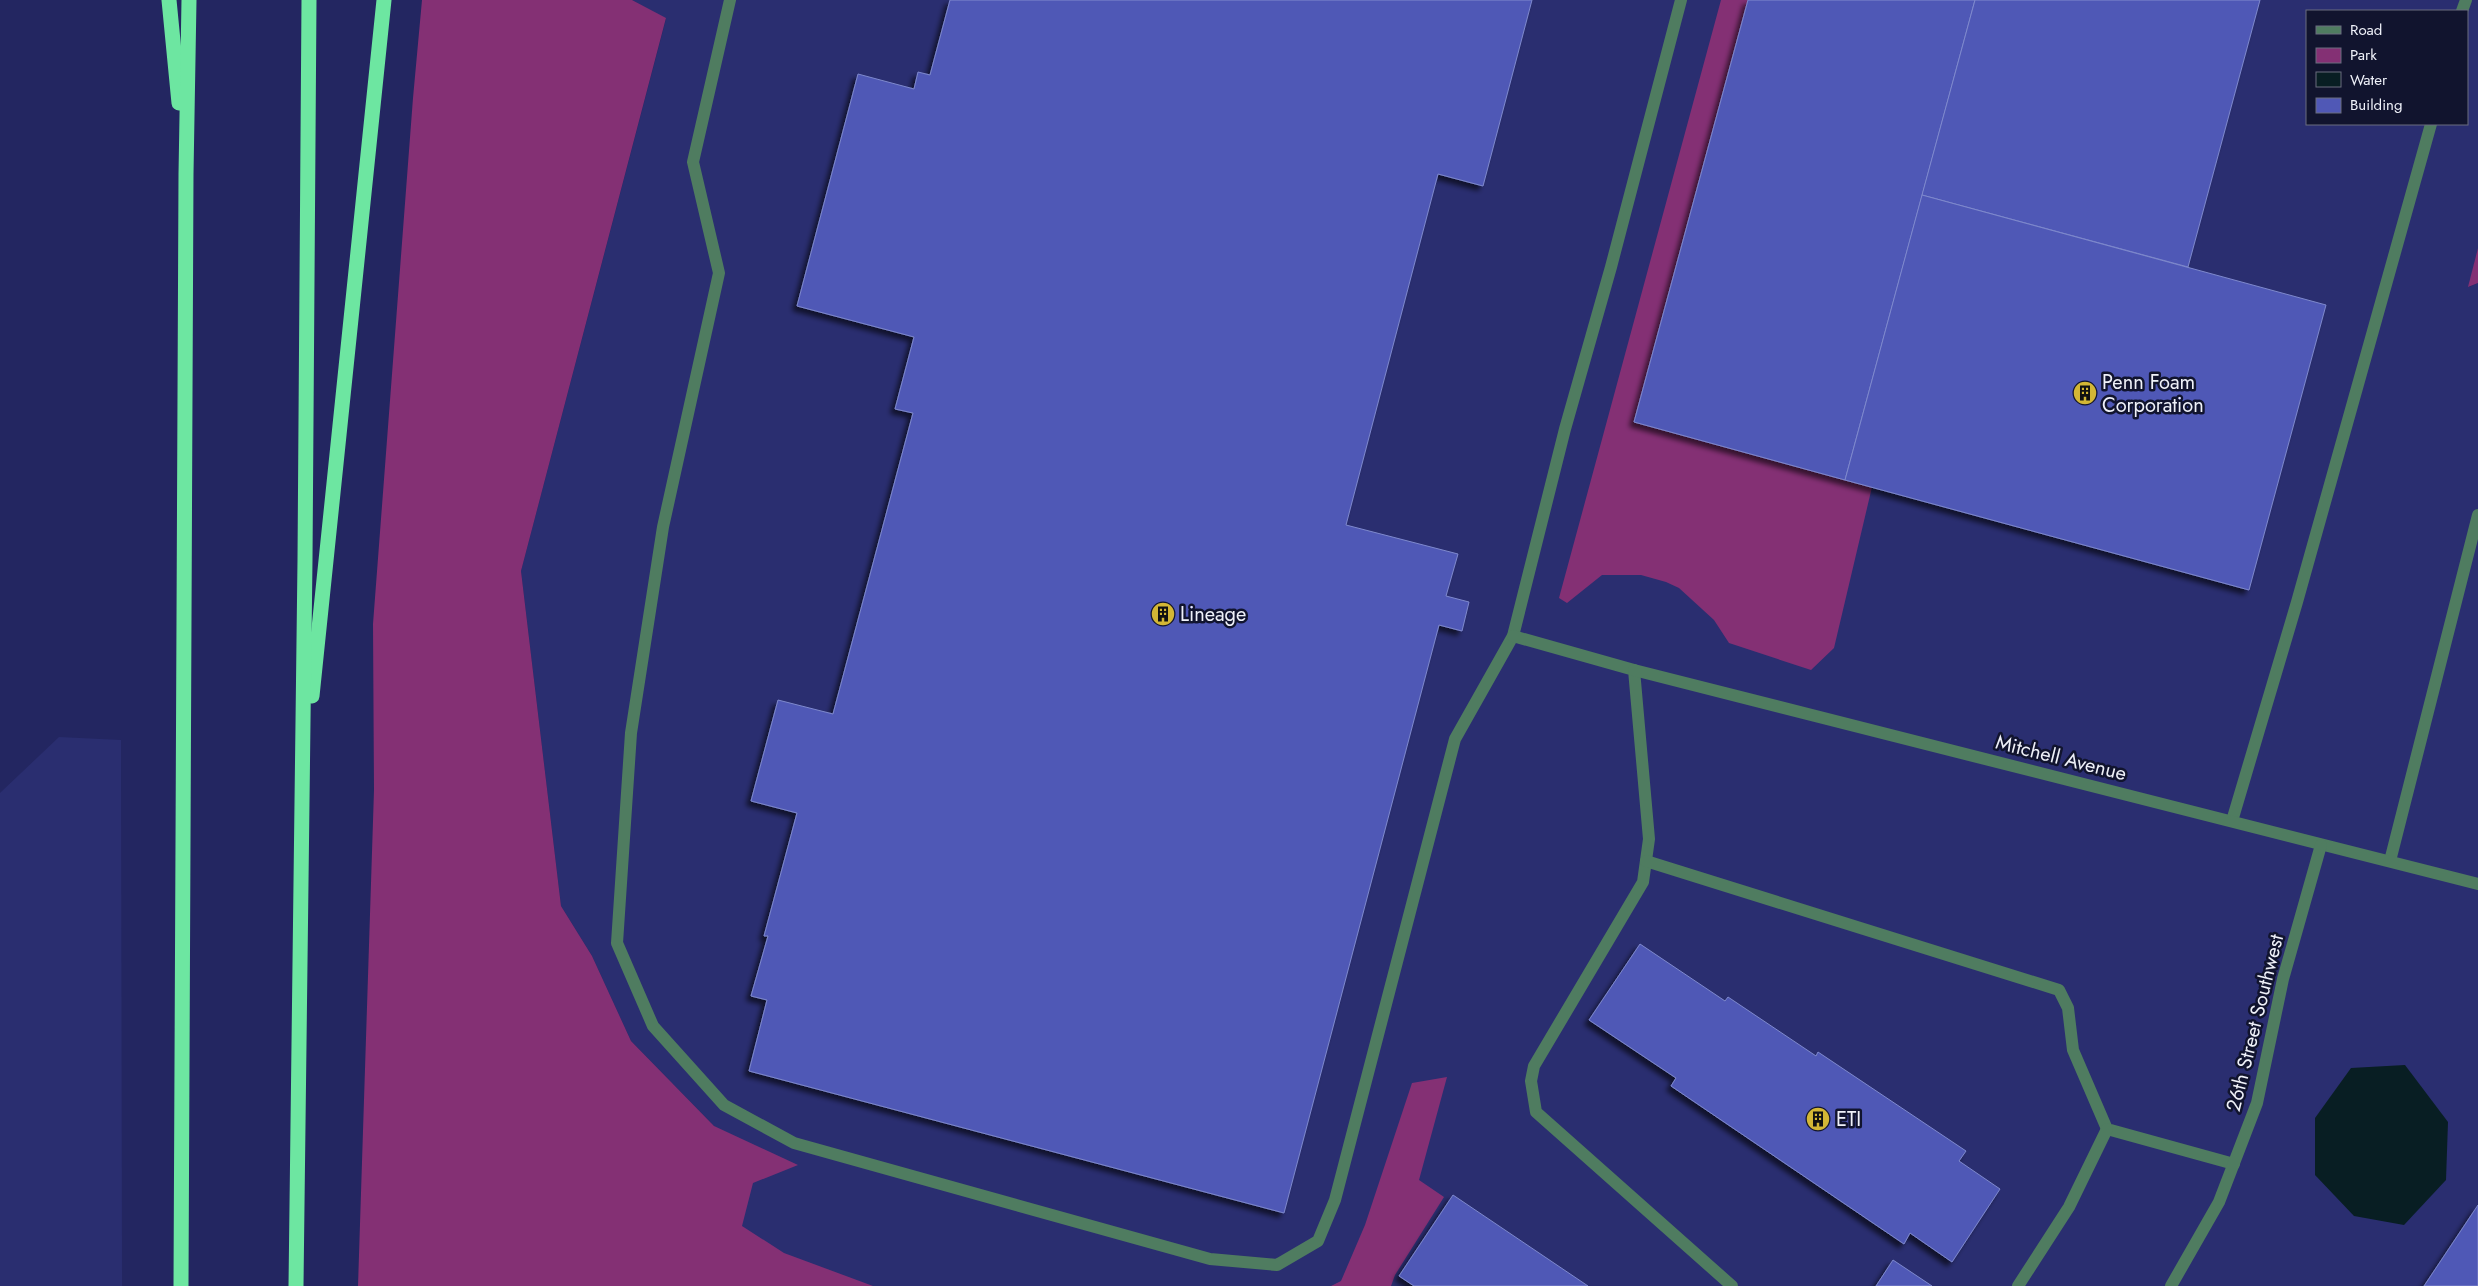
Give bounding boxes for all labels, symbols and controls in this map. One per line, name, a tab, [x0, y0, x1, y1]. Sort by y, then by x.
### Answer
legend	[2306, 10, 2468, 125]
text: Road	[2350, 19, 2382, 41]
text: Park	[2350, 44, 2377, 66]
text: Water	[2350, 69, 2388, 91]
text: Building	[2350, 94, 2402, 116]
place label: Penn Foam Corporation	[2102, 368, 2204, 420]
building icon: Penn Foam Corporation	[2072, 380, 2098, 406]
place label: Lineage	[1180, 600, 1246, 629]
building icon: Lineage	[1150, 601, 1176, 627]
street label: Mitchell Avenue	[1992, 728, 2130, 788]
street label: 26th Street Southwest	[2219, 931, 2291, 1115]
place label: ETI	[1836, 1105, 1861, 1134]
building icon: ETI	[1805, 1106, 1831, 1132]

